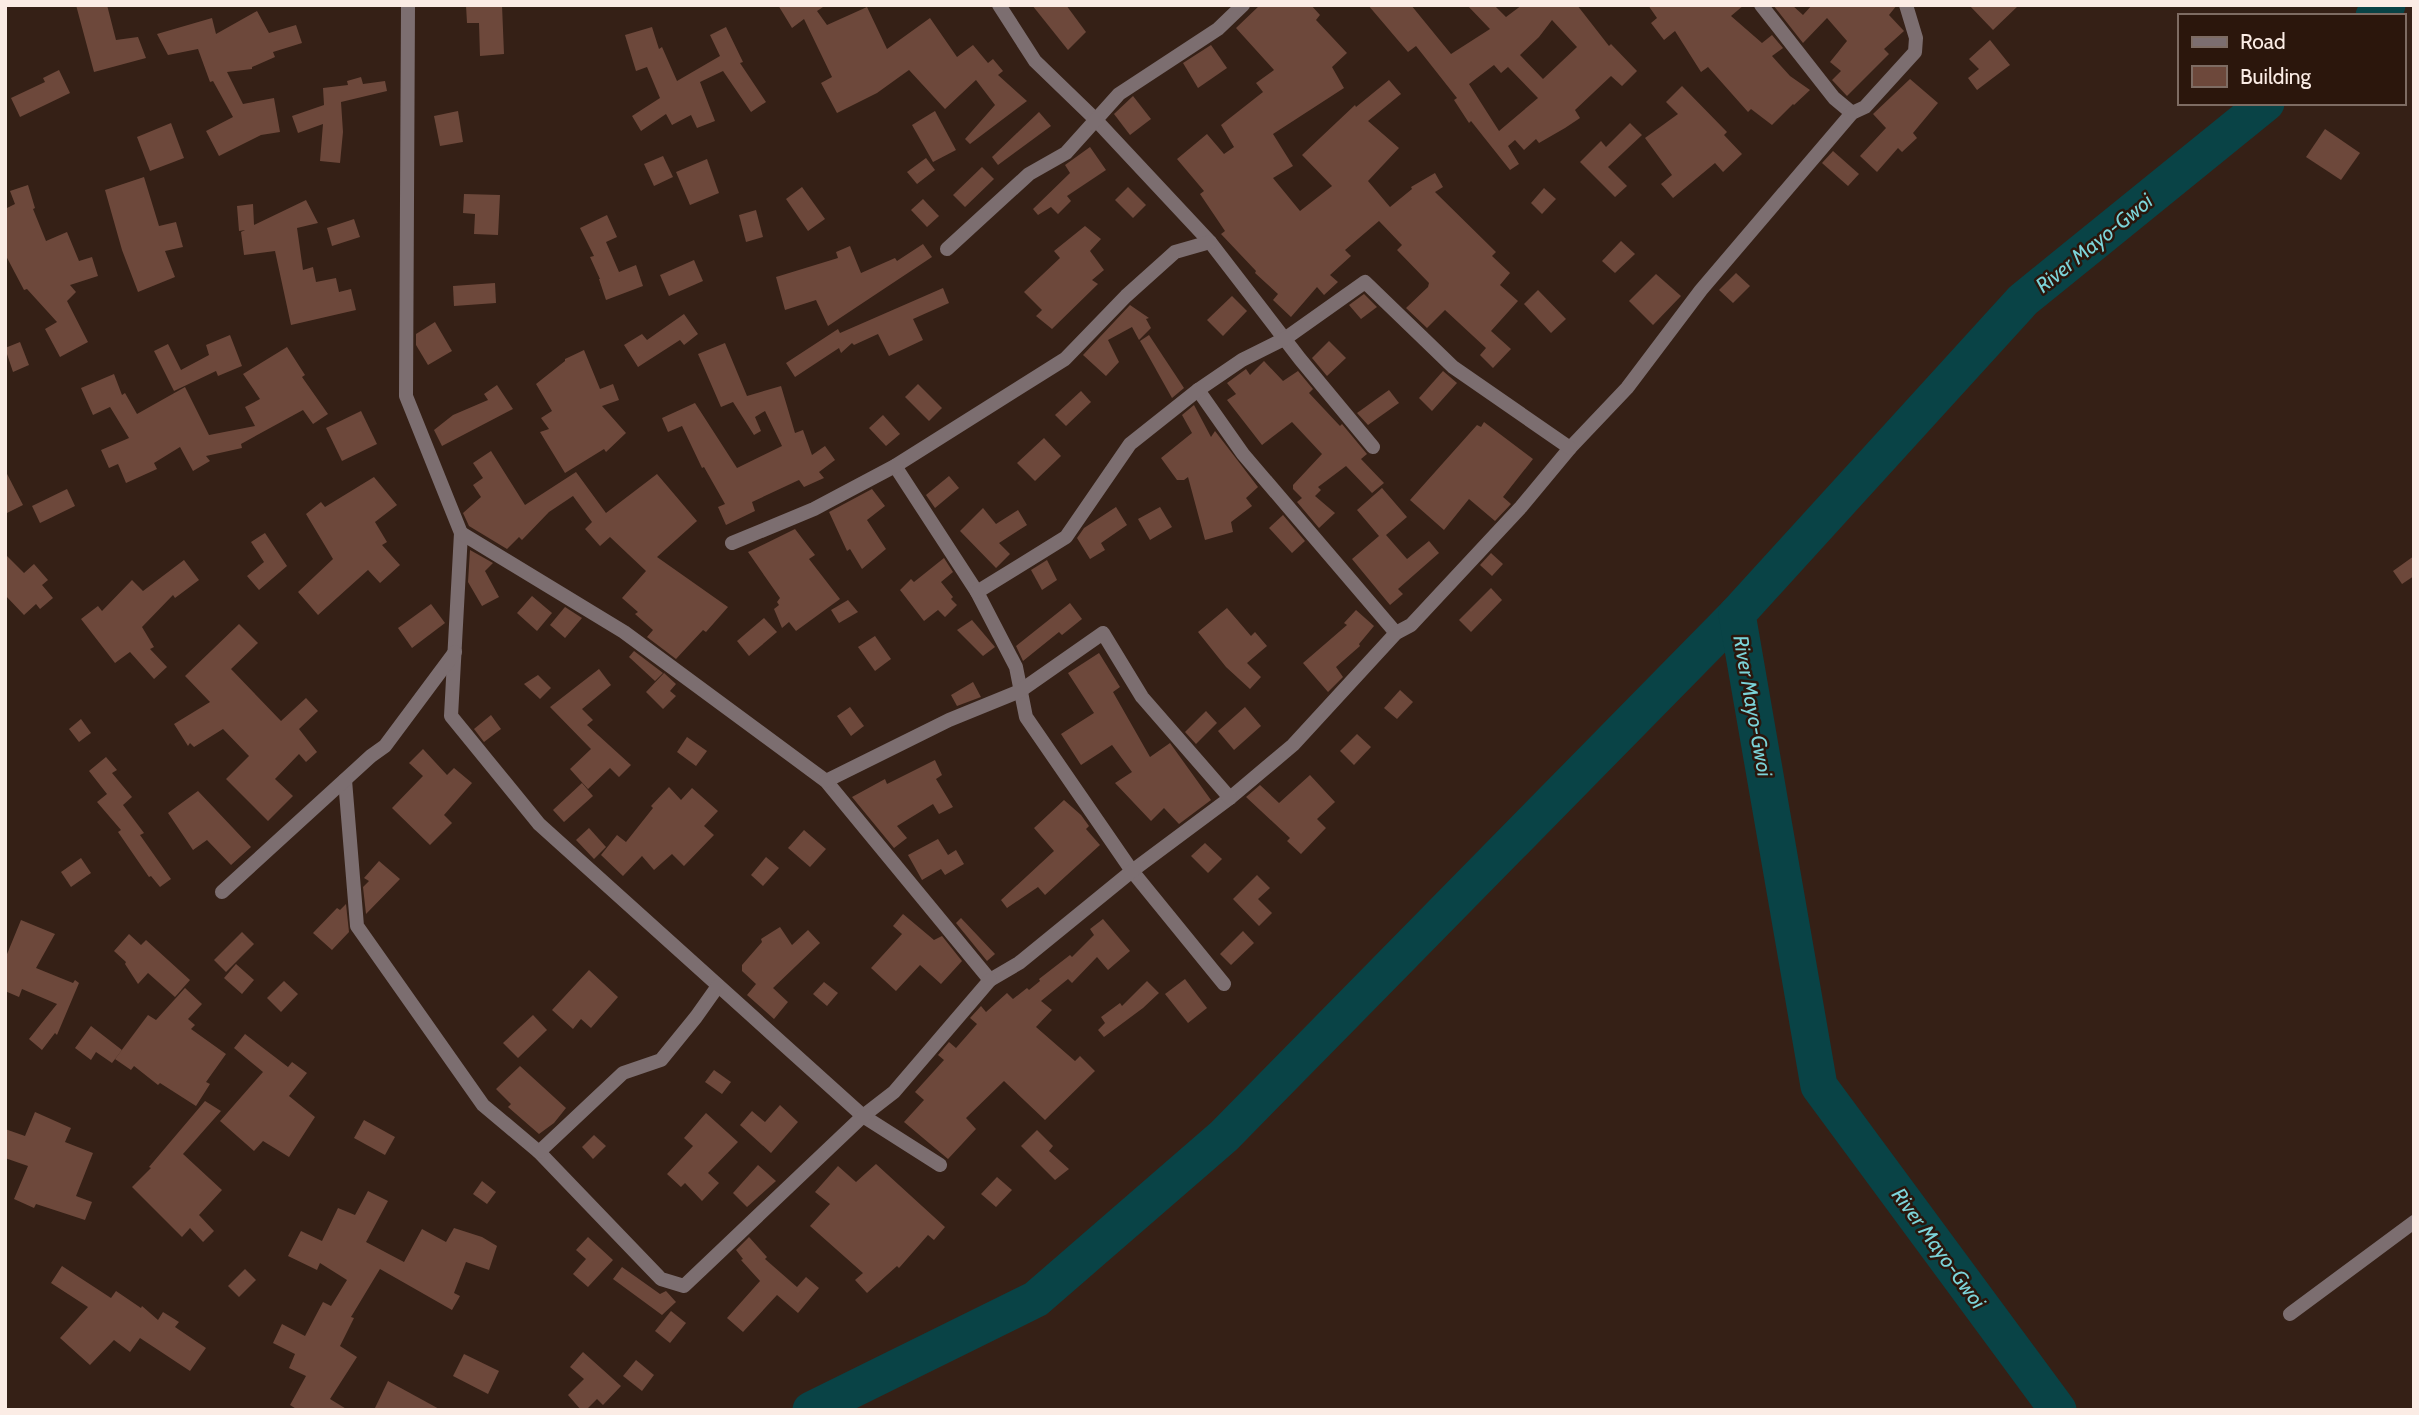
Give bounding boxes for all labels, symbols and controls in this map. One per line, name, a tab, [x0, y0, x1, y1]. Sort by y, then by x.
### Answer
legend	[2178, 14, 2405, 105]
text: Road	[2240, 29, 2286, 54]
text: Building	[2240, 64, 2312, 89]
water label: River Mayo-Gwoi	[2031, 188, 2158, 298]
water label: River Mayo-Gwoi	[1728, 633, 1778, 779]
water label: River Mayo-Gwoi	[1887, 1183, 1991, 1314]

